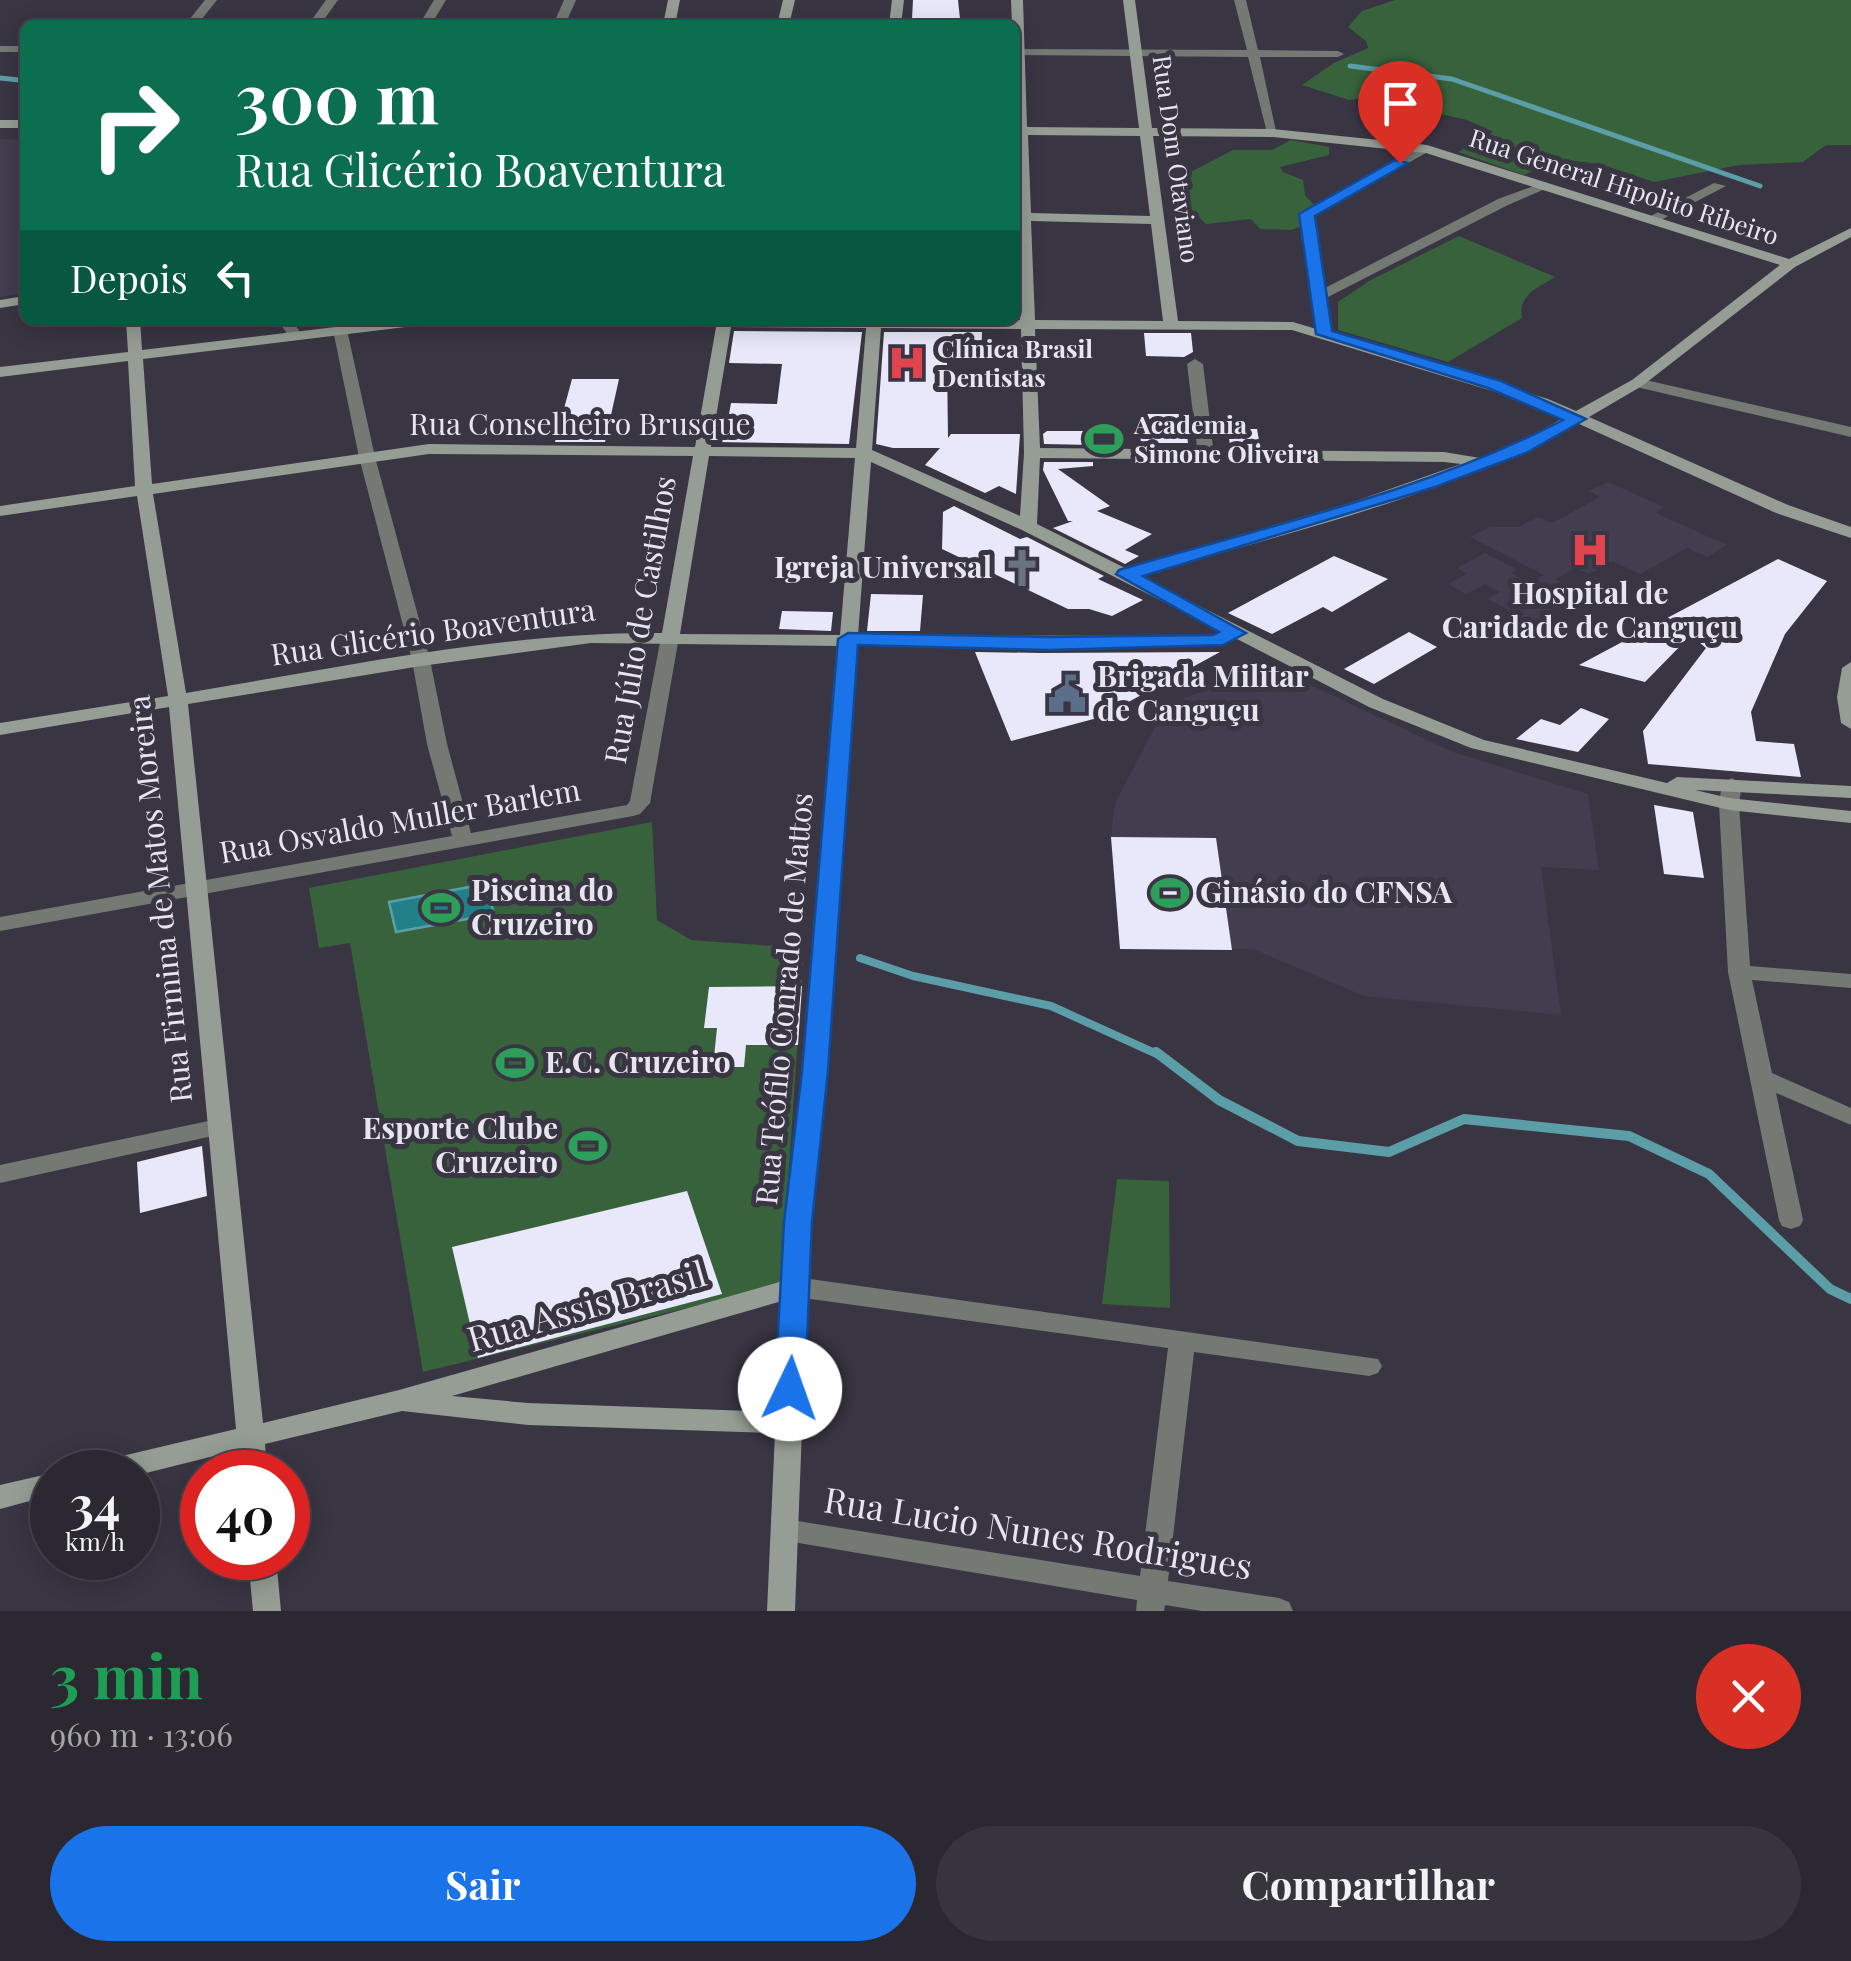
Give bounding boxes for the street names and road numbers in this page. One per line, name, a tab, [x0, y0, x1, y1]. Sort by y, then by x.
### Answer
street label: Rua Dom Otaviano	[1147, 53, 1208, 265]
street label: Rua General Hipolito Ribeiro	[1466, 120, 1783, 251]
street label: Rua Conselheiro Brusque	[409, 403, 751, 443]
street label: Rua Júlio de Castilhos	[594, 473, 684, 767]
street label: Rua Glicério Boaventura	[268, 588, 597, 674]
street label: Rua Firmina de Matos Moreira	[118, 693, 200, 1105]
street label: Rua Osvaldo Muller Barlem	[216, 769, 583, 871]
street label: Rua Teófilo Conrado de Mattos	[745, 791, 821, 1207]
street label: Rua Assis Brasil	[462, 1248, 711, 1361]
street label: Rua Lucio Nunes Rodrigues	[821, 1474, 1256, 1589]

